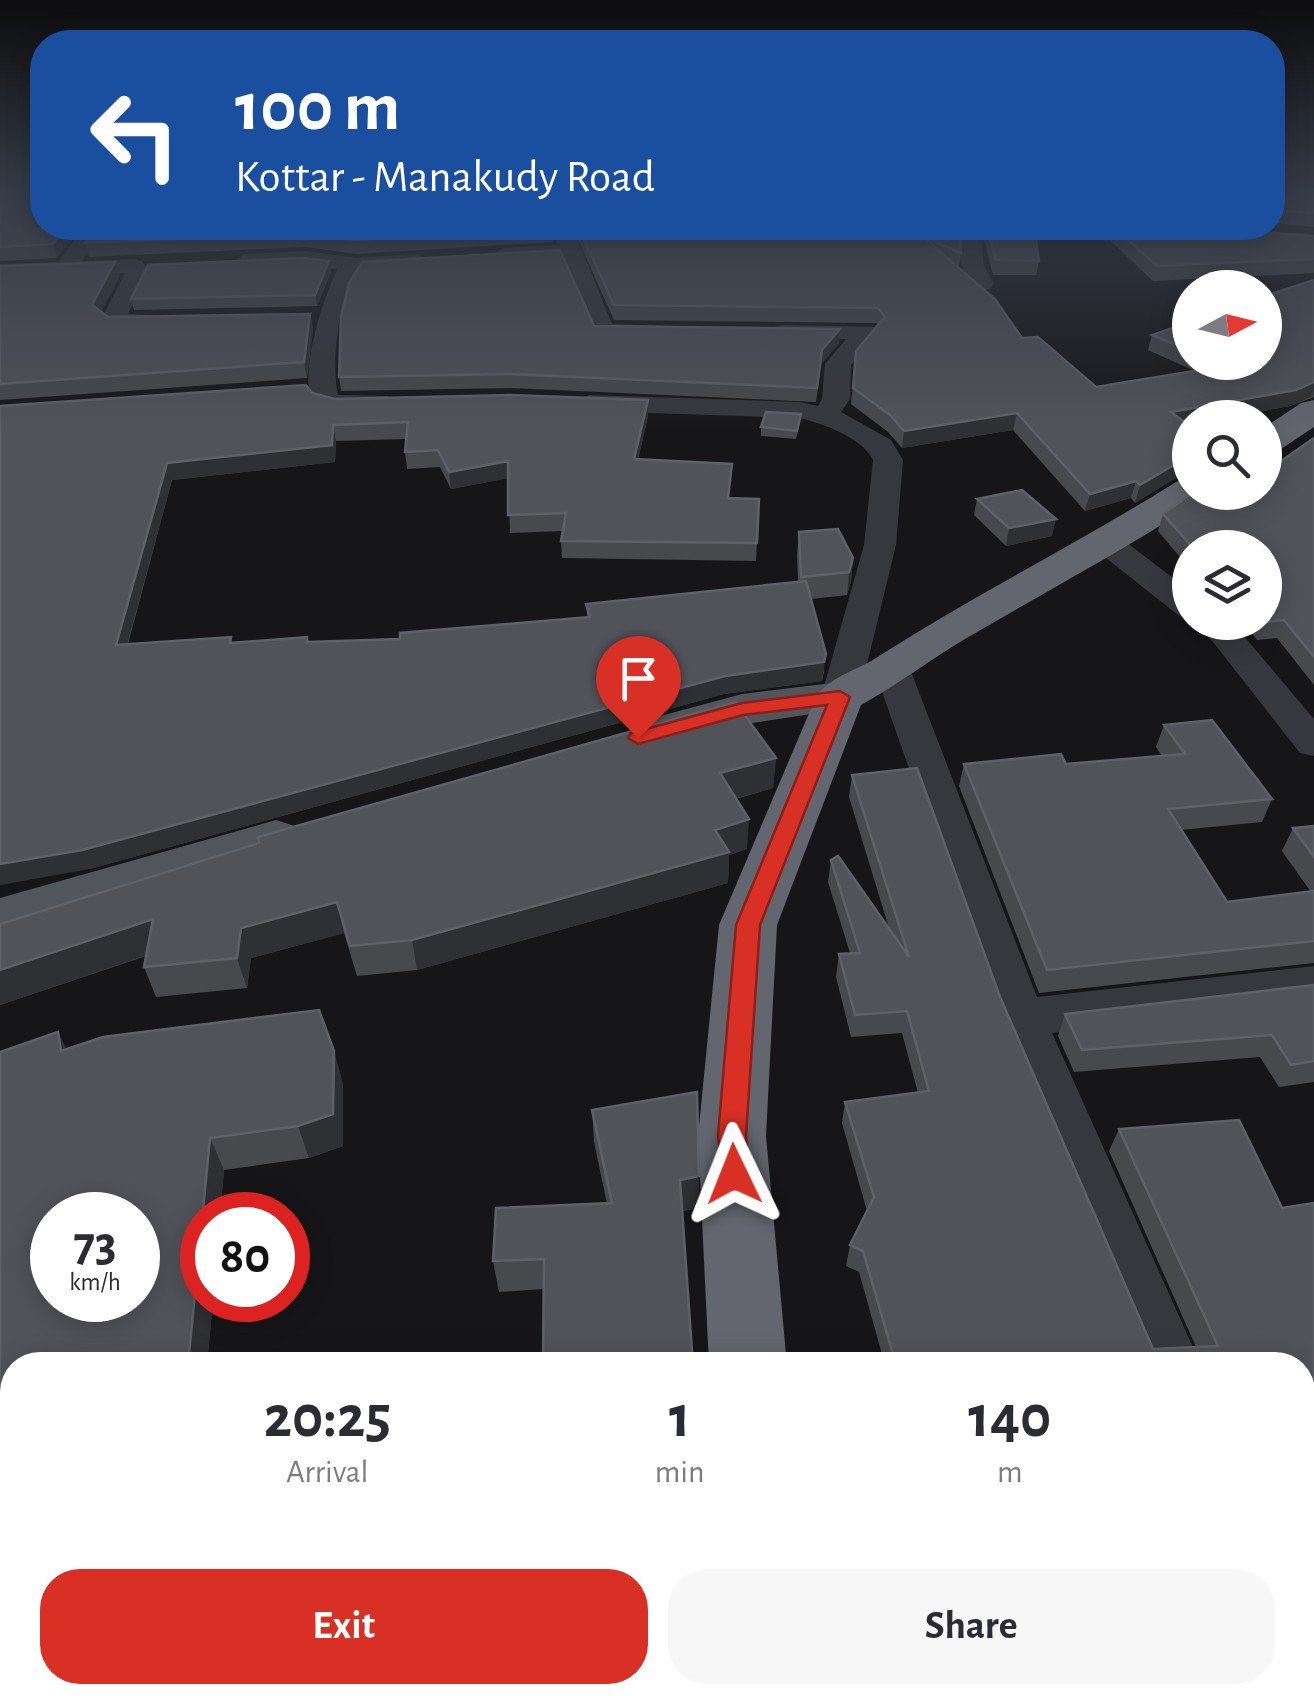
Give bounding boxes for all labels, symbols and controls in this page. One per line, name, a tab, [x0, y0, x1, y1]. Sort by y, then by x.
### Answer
icon: left	[70, 70, 200, 200]
text: 100 m	[235, 73, 400, 143]
text: Kottar - Manakudy Road	[235, 155, 655, 200]
north arrow	[1172, 270, 1282, 380]
map controls	[1172, 270, 1282, 640]
button: search	[1172, 400, 1282, 510]
button: layers	[1172, 530, 1282, 640]
pin	[596, 636, 681, 739]
icon: arrive	[611, 651, 666, 706]
position arrow	[682, 1122, 786, 1226]
speed limit sign: 80	[180, 1192, 310, 1322]
text: 73	[73, 1220, 117, 1270]
text: km/h	[69, 1270, 121, 1295]
text: 20:25	[264, 1388, 391, 1448]
text: 1	[669, 1388, 691, 1448]
text: 140	[968, 1388, 1051, 1448]
text: Arrival	[286, 1456, 369, 1488]
text: min	[655, 1456, 705, 1488]
text: m	[997, 1456, 1023, 1488]
button: Exit	[40, 1569, 648, 1684]
button: Share	[668, 1569, 1275, 1684]

